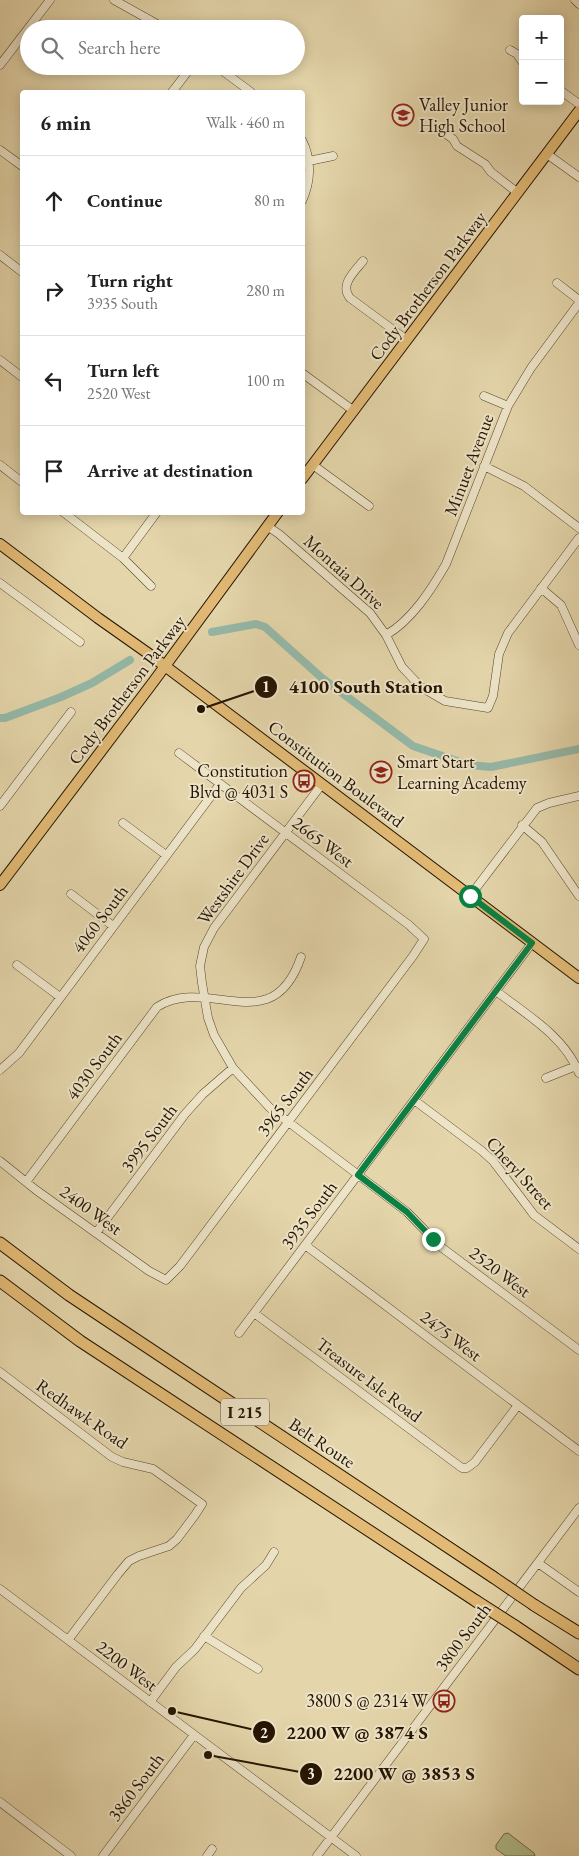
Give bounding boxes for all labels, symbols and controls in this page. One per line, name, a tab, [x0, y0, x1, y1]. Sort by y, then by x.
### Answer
map controls	[519, 15, 564, 105]
button: +	[519, 15, 564, 60]
search box	[20, 20, 305, 75]
icon: search	[38, 34, 66, 62]
text: Search here	[78, 35, 160, 60]
button: −	[519, 60, 564, 105]
place label: Valley Junior High School	[419, 93, 508, 137]
school or university icon: Valley Junior High School	[391, 103, 415, 127]
text: 6 min	[40, 109, 91, 136]
text: Walk · 460 m	[206, 112, 285, 133]
icon: ahead	[40, 187, 68, 215]
text: Continue	[87, 188, 162, 213]
text: 80 m	[254, 190, 285, 211]
street label: Cody Brotherson Parkway	[364, 206, 491, 365]
text: Turn right	[87, 268, 173, 293]
icon: right	[40, 277, 68, 305]
text: 280 m	[246, 280, 285, 301]
text: 3935 South	[87, 293, 158, 314]
text: Turn left	[87, 358, 159, 383]
icon: left	[40, 367, 68, 395]
text: 100 m	[246, 370, 285, 391]
text: 2520 West	[87, 383, 150, 404]
street label: Minuet Avenue	[439, 410, 499, 519]
icon: arrive	[40, 457, 68, 485]
text: Arrive at destination	[87, 458, 253, 483]
street label: Montaia Drive	[299, 529, 389, 614]
street label: Cody Brotherson Parkway	[63, 610, 190, 769]
callout: 4100 South Station	[254, 670, 453, 704]
text: 4100 South Station	[289, 674, 443, 699]
text: 1	[262, 677, 270, 696]
street label: Constitution Boulevard	[264, 715, 410, 833]
place label: Smart Start Learning Academy	[397, 750, 527, 794]
place label: Constitution Blvd @ 4031 S	[189, 759, 288, 803]
school or university icon: Smart Start Learning Academy	[369, 760, 393, 784]
bus stop icon: Constitution Blvd @ 4031 S	[292, 769, 316, 793]
street label: 2665 West	[288, 811, 359, 872]
street label: Westshire Drive	[192, 828, 274, 929]
street label: 4060 South	[66, 880, 133, 958]
route start	[459, 885, 482, 908]
street label: 4030 South	[60, 1027, 127, 1105]
street label: 3965 South	[251, 1063, 318, 1141]
street label: 3995 South	[115, 1099, 182, 1177]
street label: Cheryl Street	[482, 1131, 559, 1214]
street label: 3935 South	[275, 1176, 342, 1254]
street label: 2400 West	[56, 1179, 127, 1240]
route end	[422, 1228, 445, 1251]
street label: 2520 West	[465, 1241, 536, 1302]
street label: 2475 West	[416, 1305, 487, 1366]
street label: Treasure Isle Road	[312, 1332, 428, 1428]
street label: Redhawk Road	[32, 1374, 133, 1454]
road number: I 215	[221, 1398, 269, 1425]
street label: Belt Route	[285, 1412, 360, 1473]
street label: 3800 South	[429, 1598, 496, 1676]
street label: 2200 West	[92, 1635, 163, 1696]
place label: 3800 S @ 2314 W	[306, 1689, 429, 1712]
bus stop icon: 3800 S @ 2314 W	[432, 1689, 456, 1713]
callout: 2200 W @ 3874 S	[251, 1715, 438, 1749]
text: 2200 W @ 3874 S	[286, 1720, 428, 1745]
text: 2	[260, 1723, 268, 1742]
street label: 3860 South	[102, 1748, 169, 1826]
callout: 2200 W @ 3853 S	[298, 1757, 485, 1791]
text: 2200 W @ 3853 S	[333, 1761, 475, 1786]
text: 3	[307, 1764, 315, 1783]

